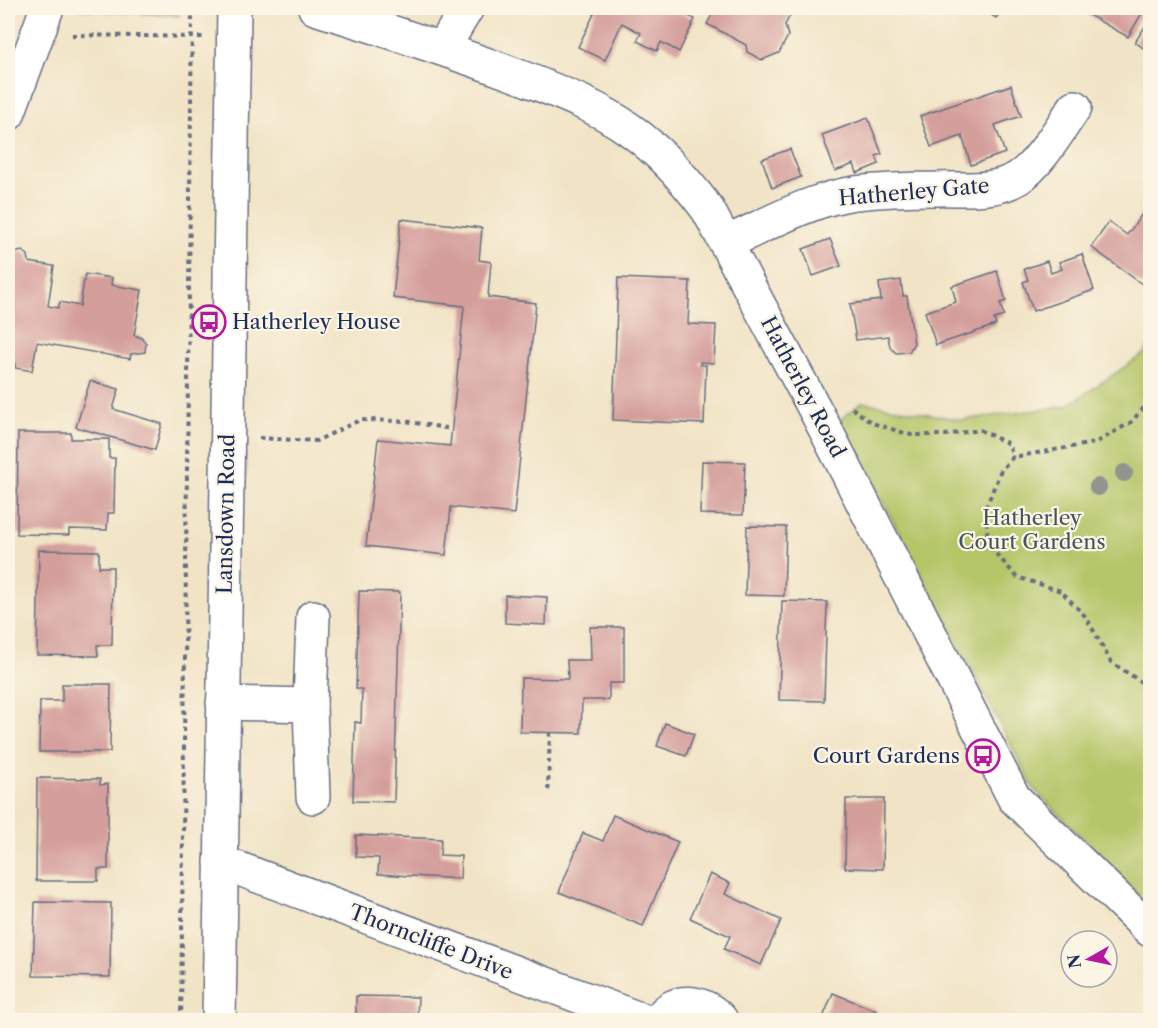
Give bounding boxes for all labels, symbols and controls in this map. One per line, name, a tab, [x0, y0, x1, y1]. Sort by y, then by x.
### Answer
street label: Hatherley Gate	[837, 172, 990, 211]
bus stop icon: Hatherley House	[191, 304, 227, 340]
place label: Hatherley House	[232, 309, 400, 334]
street label: Hatherley Road	[756, 312, 851, 462]
street label: Lansdown Road	[212, 433, 239, 594]
park label: Hatherley Court Gardens	[958, 505, 1106, 554]
bus stop icon: Court Gardens	[965, 738, 1001, 774]
place label: Court Gardens	[813, 743, 960, 768]
street label: Thorncliffe Drive	[346, 899, 517, 984]
north arrow	[1059, 929, 1119, 989]
text: N	[1063, 953, 1085, 970]

